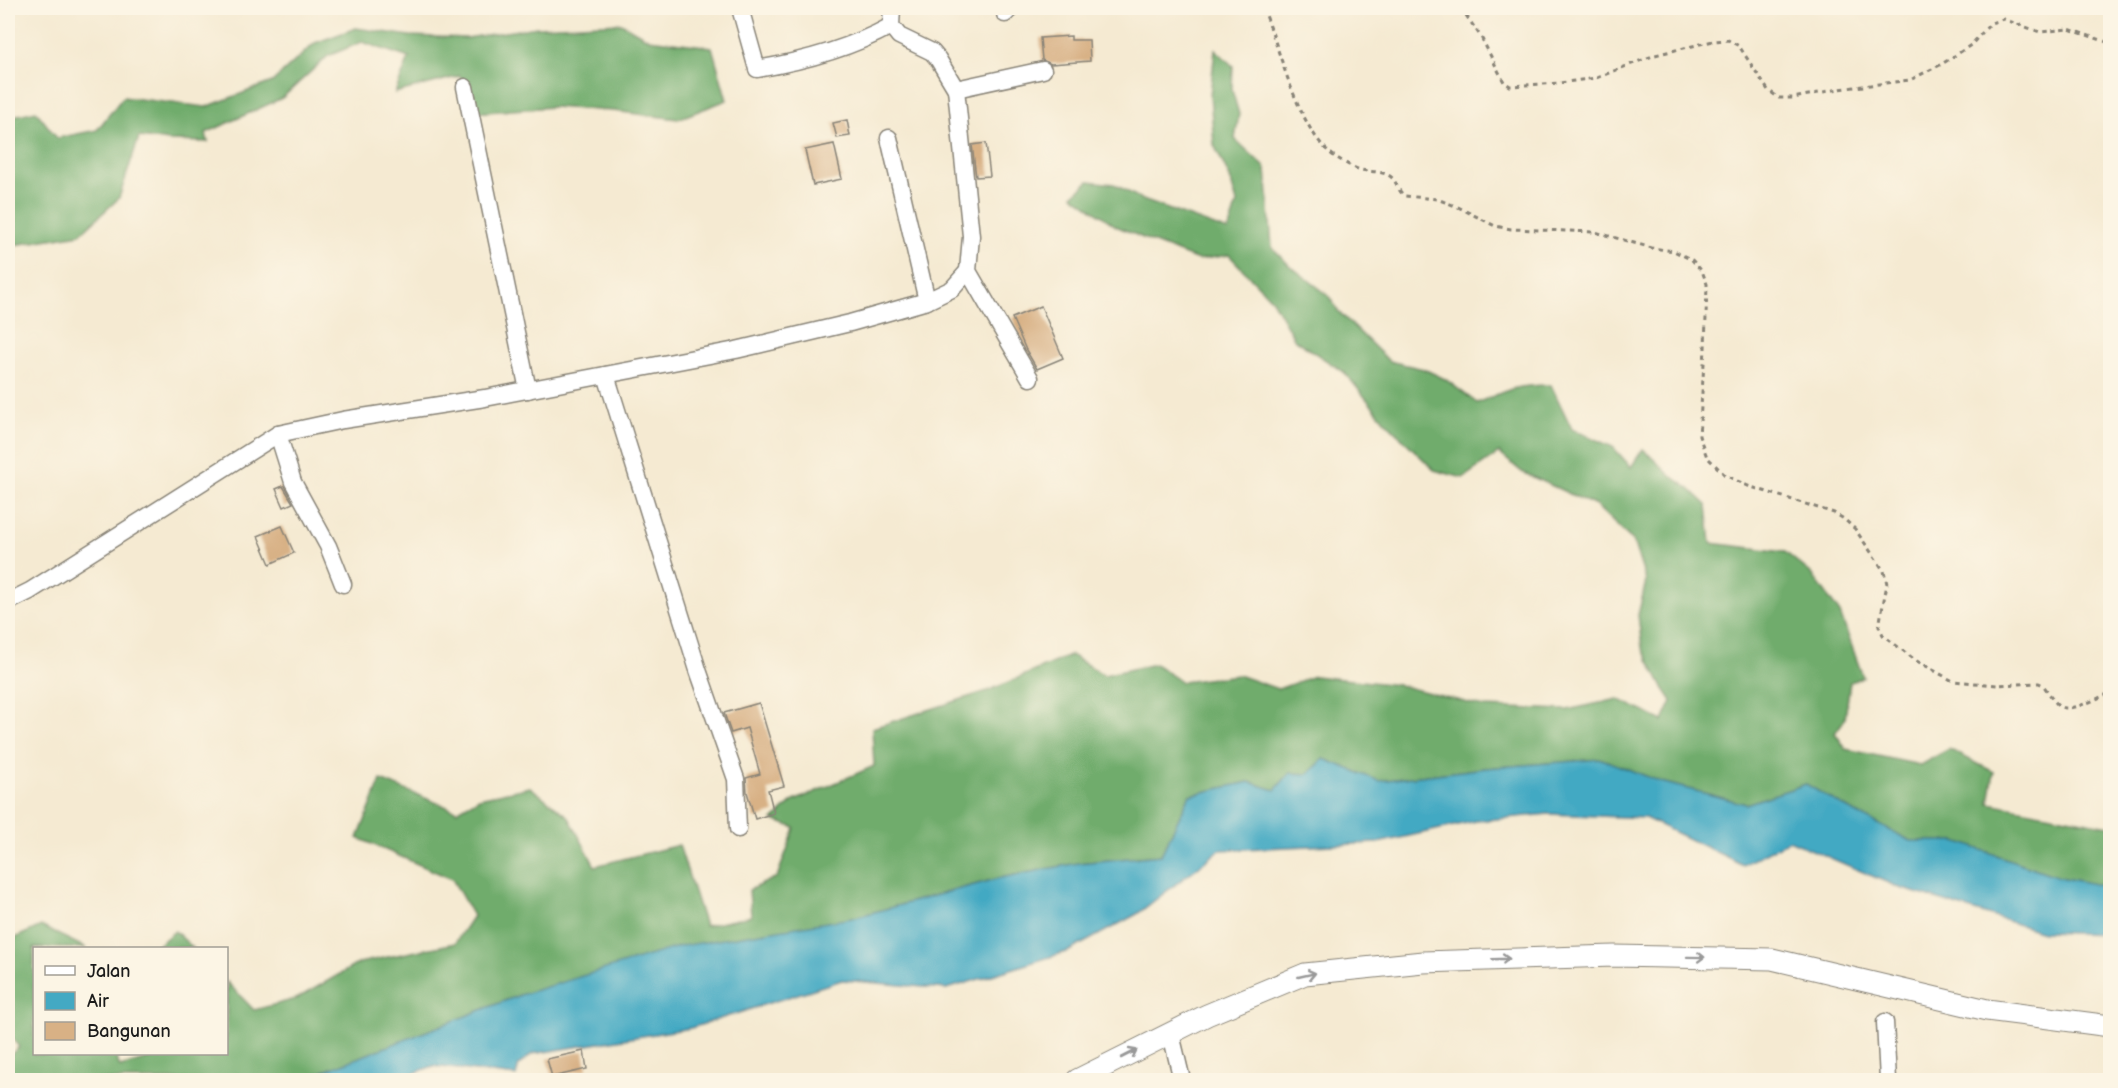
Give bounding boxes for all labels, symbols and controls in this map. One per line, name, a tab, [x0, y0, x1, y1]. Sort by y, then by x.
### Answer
legend	[33, 947, 228, 1055]
one-way arrow	[1685, 952, 1705, 963]
one-way arrow	[1490, 954, 1510, 965]
text: Jalan	[87, 961, 130, 982]
one-way arrow	[1297, 968, 1316, 980]
text: Air	[87, 991, 109, 1012]
text: Bangunan	[87, 1021, 171, 1042]
one-way arrow	[1120, 1048, 1138, 1060]

